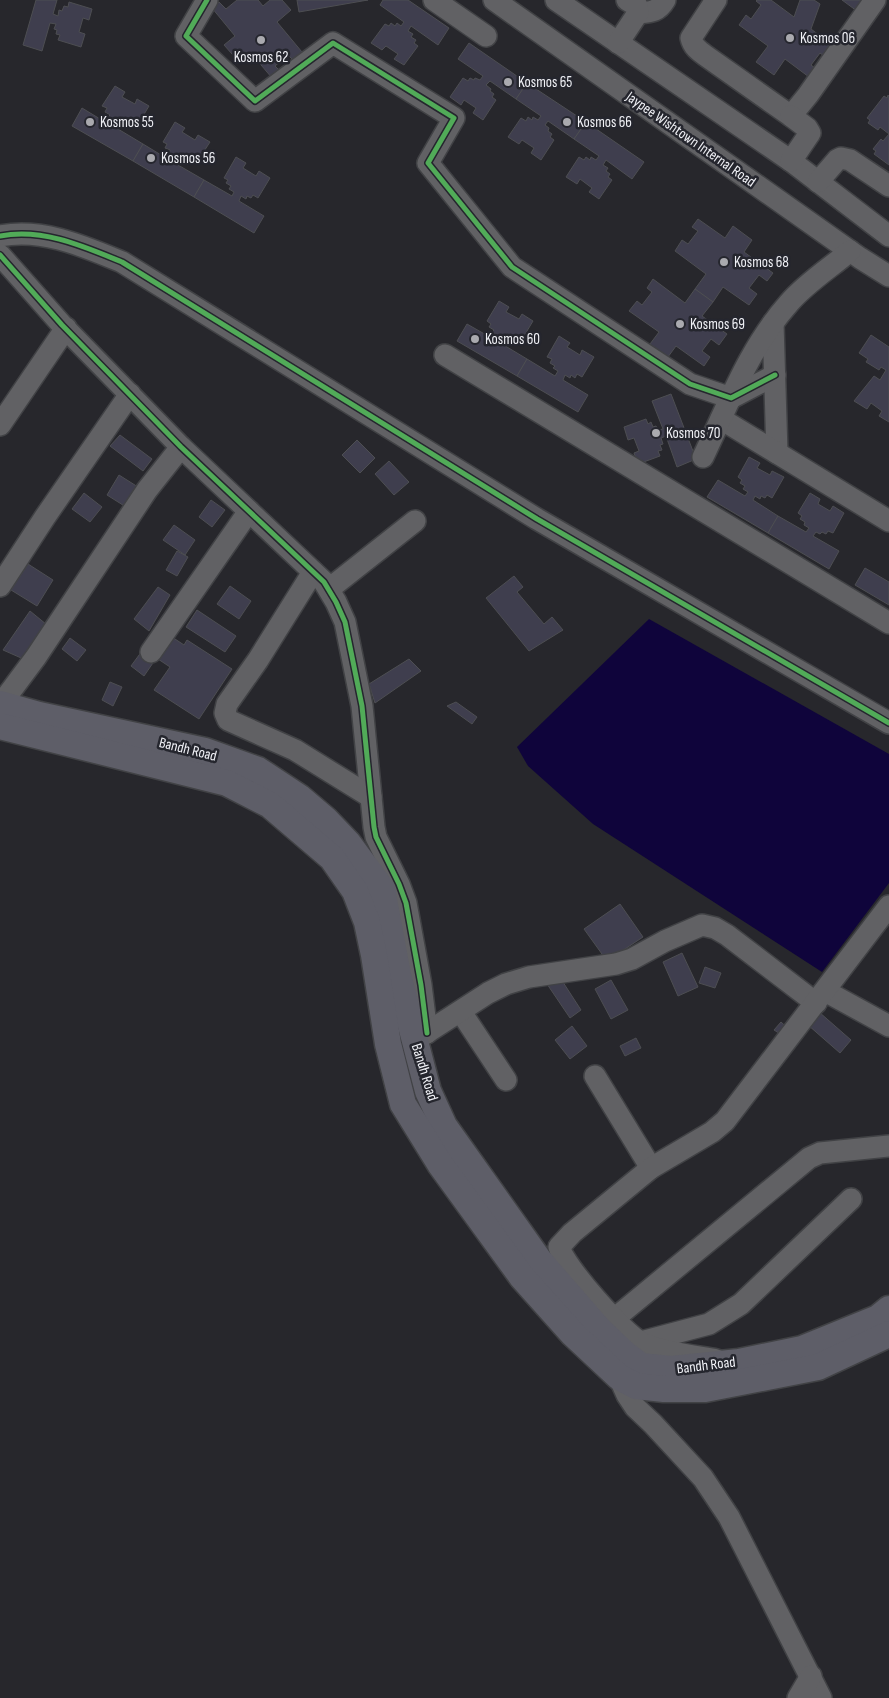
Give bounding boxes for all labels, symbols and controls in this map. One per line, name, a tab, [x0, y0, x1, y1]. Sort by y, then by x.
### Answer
place label: Kosmos 06	[800, 29, 855, 48]
marker: Kosmos 06	[784, 32, 796, 44]
marker: Kosmos 62	[255, 34, 267, 46]
place label: Kosmos 62	[234, 48, 288, 67]
place label: Kosmos 65	[518, 73, 572, 92]
marker: Kosmos 65	[502, 76, 514, 88]
street label: Jaypee Wishtown Internal Road	[621, 87, 759, 191]
place label: Kosmos 55	[100, 113, 154, 132]
place label: Kosmos 66	[577, 113, 632, 132]
marker: Kosmos 55	[84, 116, 96, 128]
marker: Kosmos 66	[561, 116, 573, 128]
place label: Kosmos 56	[161, 149, 215, 168]
marker: Kosmos 56	[145, 152, 157, 164]
place label: Kosmos 68	[734, 253, 789, 272]
marker: Kosmos 68	[718, 256, 730, 268]
place label: Kosmos 69	[690, 315, 745, 334]
marker: Kosmos 69	[674, 318, 686, 330]
place label: Kosmos 60	[485, 330, 540, 349]
marker: Kosmos 60	[469, 333, 481, 345]
place label: Kosmos 70	[666, 424, 720, 443]
marker: Kosmos 70	[650, 427, 662, 439]
street label: Bandh Road	[157, 733, 219, 766]
street label: Bandh Road	[407, 1041, 442, 1103]
street label: Bandh Road	[676, 1352, 736, 1379]

